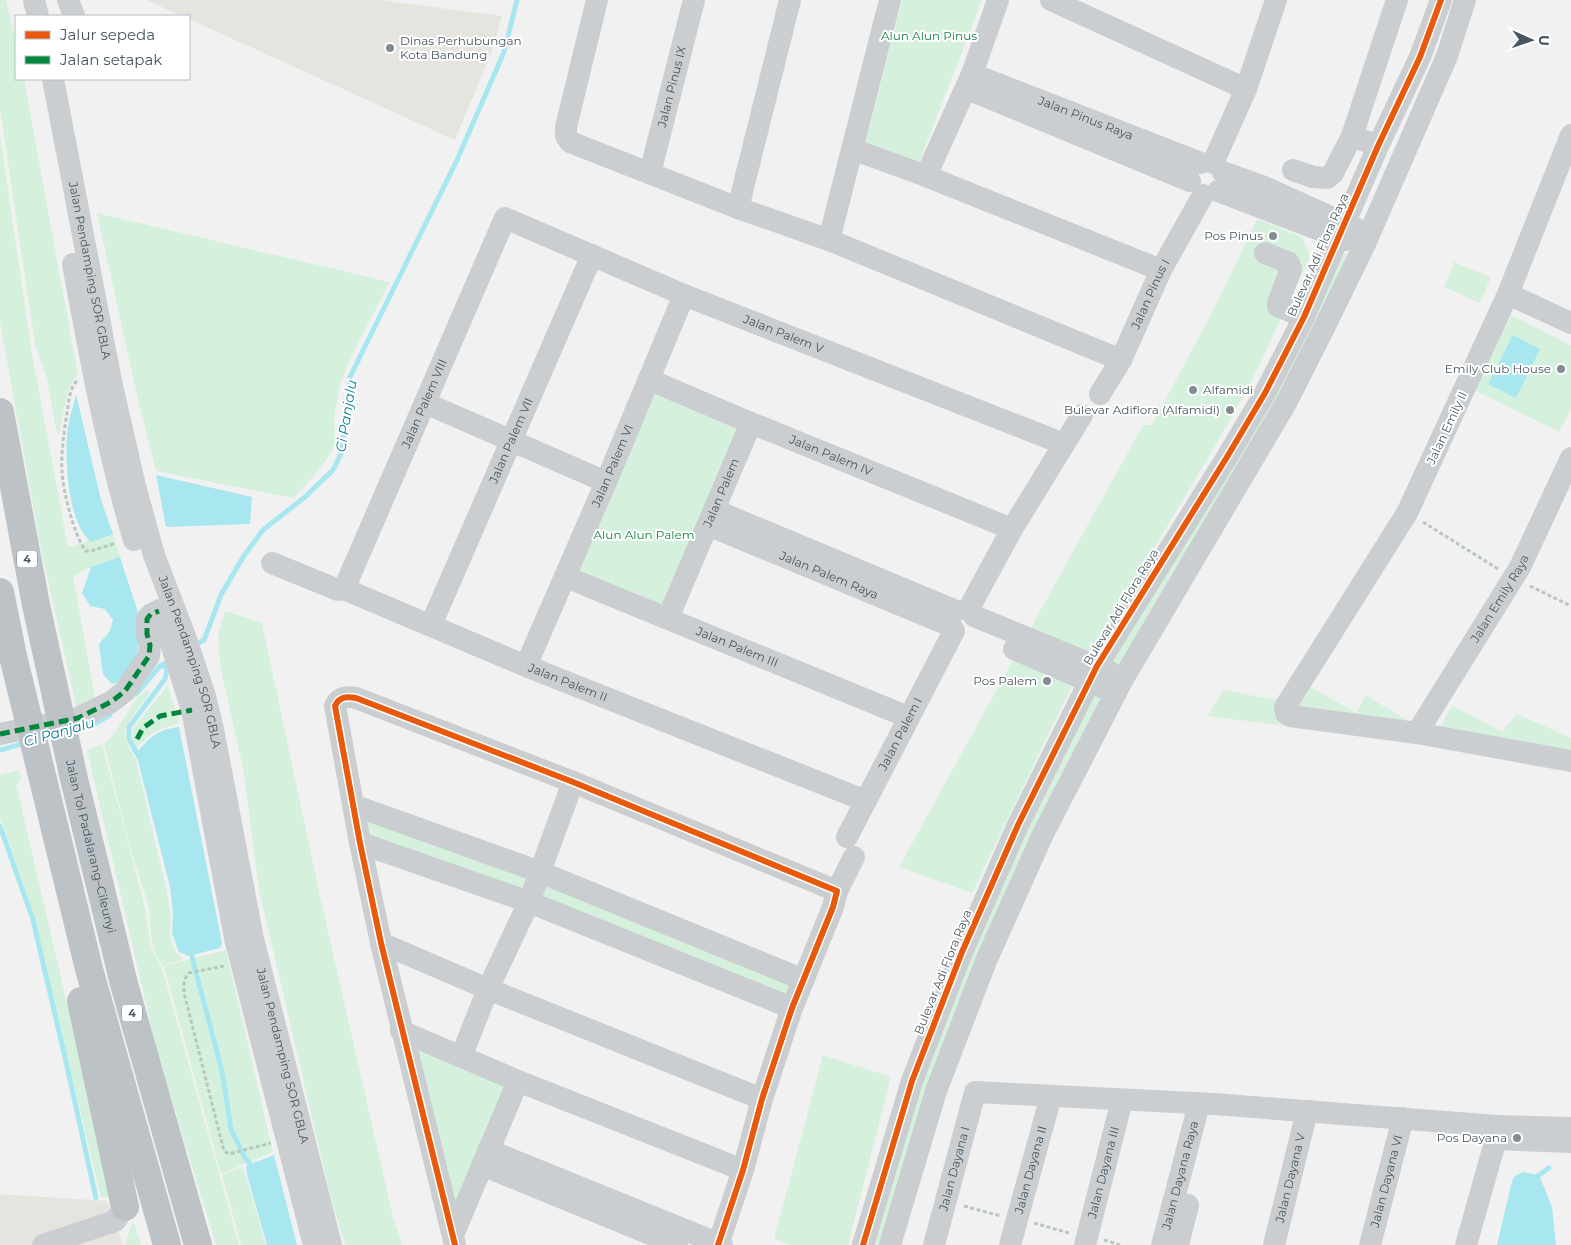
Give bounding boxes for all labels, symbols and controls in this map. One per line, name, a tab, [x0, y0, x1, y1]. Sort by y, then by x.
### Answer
legend	[15, 15, 190, 80]
north arrow	[1506, 15, 1556, 65]
text: Jalur sepeda	[59, 25, 155, 44]
park label: Alun Alun Pinus	[881, 28, 977, 43]
place label: Dinas Perhubungan Kota Bandung	[400, 33, 522, 62]
text: U	[1535, 35, 1553, 46]
marker: Dinas Perhubungan Kota Bandung	[384, 42, 396, 54]
street label: Jalan Pinus IX	[654, 44, 689, 130]
text: Jalan setapak	[59, 50, 162, 69]
street label: Jalan Pinus Raya	[1035, 92, 1136, 143]
street label: Jalan Pendamping SOR GBLA	[66, 179, 115, 361]
street label: Bulevar Adi Flora Raya	[1284, 191, 1352, 319]
place label: Pos Pinus	[1204, 228, 1263, 243]
marker: Pos Pinus	[1267, 230, 1279, 242]
street label: Jalan Pinus I	[1127, 256, 1173, 332]
street label: Jalan Palem V	[740, 311, 826, 356]
street label: Jalan Palem VIII	[398, 357, 450, 451]
place label: Emily Club House	[1445, 361, 1551, 376]
marker: Emily Club House	[1555, 363, 1567, 375]
water label: Ci Panjalu	[331, 379, 361, 453]
place label: Alfamidi	[1203, 382, 1253, 397]
marker: Alfamidi	[1187, 384, 1199, 396]
street label: Jalan Emily II	[1423, 389, 1470, 468]
street label: Jalan Palem VII	[485, 395, 536, 487]
place label: Bulevar Adiflora (Alfamidi)	[1064, 402, 1220, 417]
marker: Bulevar Adiflora (Alfamidi)	[1224, 404, 1236, 416]
street label: Jalan Palem VI	[588, 422, 636, 510]
street label: Jalan Palem IV	[786, 431, 875, 479]
street label: Jalan Palem	[699, 456, 742, 530]
park label: Alun Alun Palem	[593, 527, 695, 542]
street label: Bulevar Adi Flora Raya	[1080, 546, 1161, 668]
street label: Jalan Palem Raya	[777, 547, 881, 602]
road number: 4	[17, 550, 37, 568]
street label: Jalan Emily Raya	[1467, 552, 1532, 646]
street label: Jalan Pendamping SOR GBLA	[155, 573, 225, 750]
street label: Jalan Palem III	[693, 623, 781, 670]
street label: Jalan Palem II	[525, 659, 610, 705]
place label: Pos Palem	[973, 673, 1037, 688]
marker: Pos Palem	[1041, 675, 1053, 687]
street label: Jalan Palem I	[874, 695, 925, 774]
water label: Ci Panjalu	[22, 713, 96, 751]
street label: Jalan Tol Padalarang–Cileunyi	[63, 757, 119, 935]
street label: Bulevar Adi Flora Raya	[911, 907, 975, 1037]
street label: Jalan Pendamping SOR GBLA	[253, 965, 313, 1145]
road number: 4	[122, 1004, 142, 1021]
street label: Jalan Dayana Raya	[1158, 1119, 1201, 1232]
street label: Jalan Dayana II	[1011, 1124, 1049, 1216]
street label: Jalan Dayana I	[935, 1125, 972, 1213]
street label: Jalan Dayana III	[1084, 1125, 1122, 1221]
place label: Pos Dayana	[1437, 1130, 1507, 1145]
street label: Jalan Dayana V	[1272, 1131, 1308, 1225]
marker: Pos Dayana	[1511, 1132, 1523, 1144]
street label: Jalan Dayana VI	[1367, 1133, 1405, 1230]

